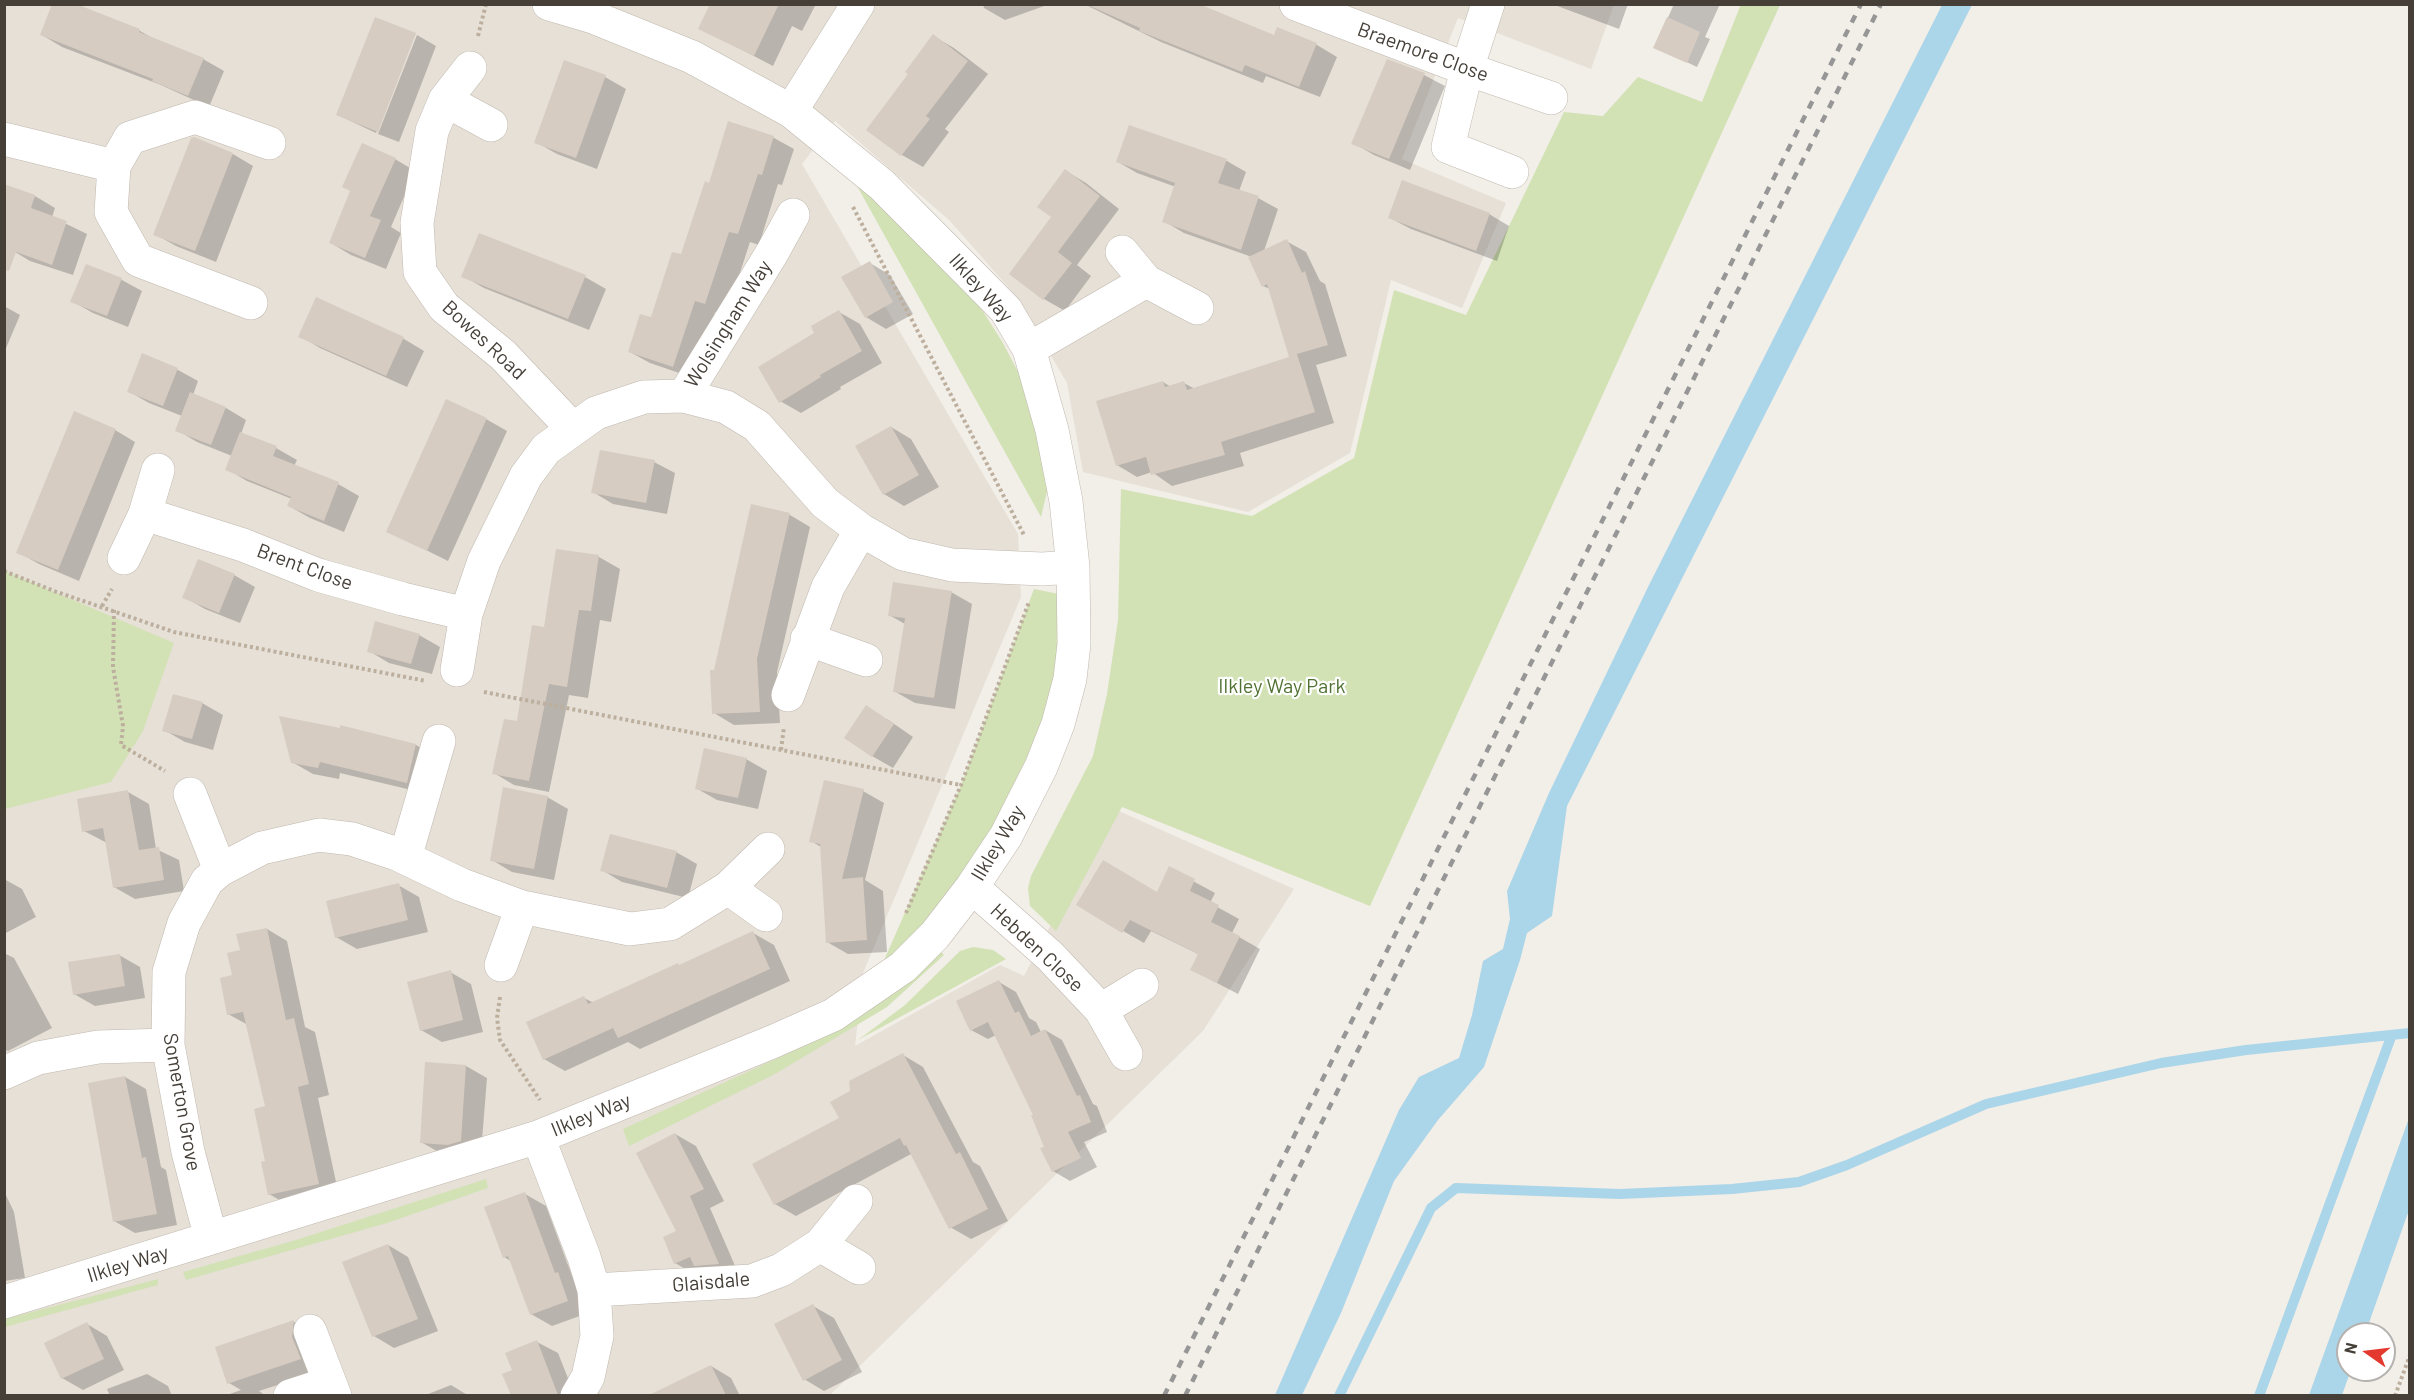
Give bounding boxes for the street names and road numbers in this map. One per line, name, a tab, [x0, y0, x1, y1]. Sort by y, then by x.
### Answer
street label: Braemore Close	[1354, 17, 1492, 87]
street label: Ilkley Way	[944, 249, 1018, 327]
street label: Wolsingham Way	[679, 256, 777, 392]
street label: Bowes Road	[437, 295, 531, 385]
street label: Brent Close	[254, 539, 356, 595]
street label: Ilkley Way	[966, 801, 1030, 885]
street label: Hebden Close	[985, 899, 1089, 997]
street label: Somerton Grove	[158, 1031, 206, 1173]
street label: Ilkley Way	[548, 1088, 634, 1142]
street label: Ilkley Way	[84, 1240, 172, 1288]
street label: Glaisdale	[671, 1267, 751, 1297]

